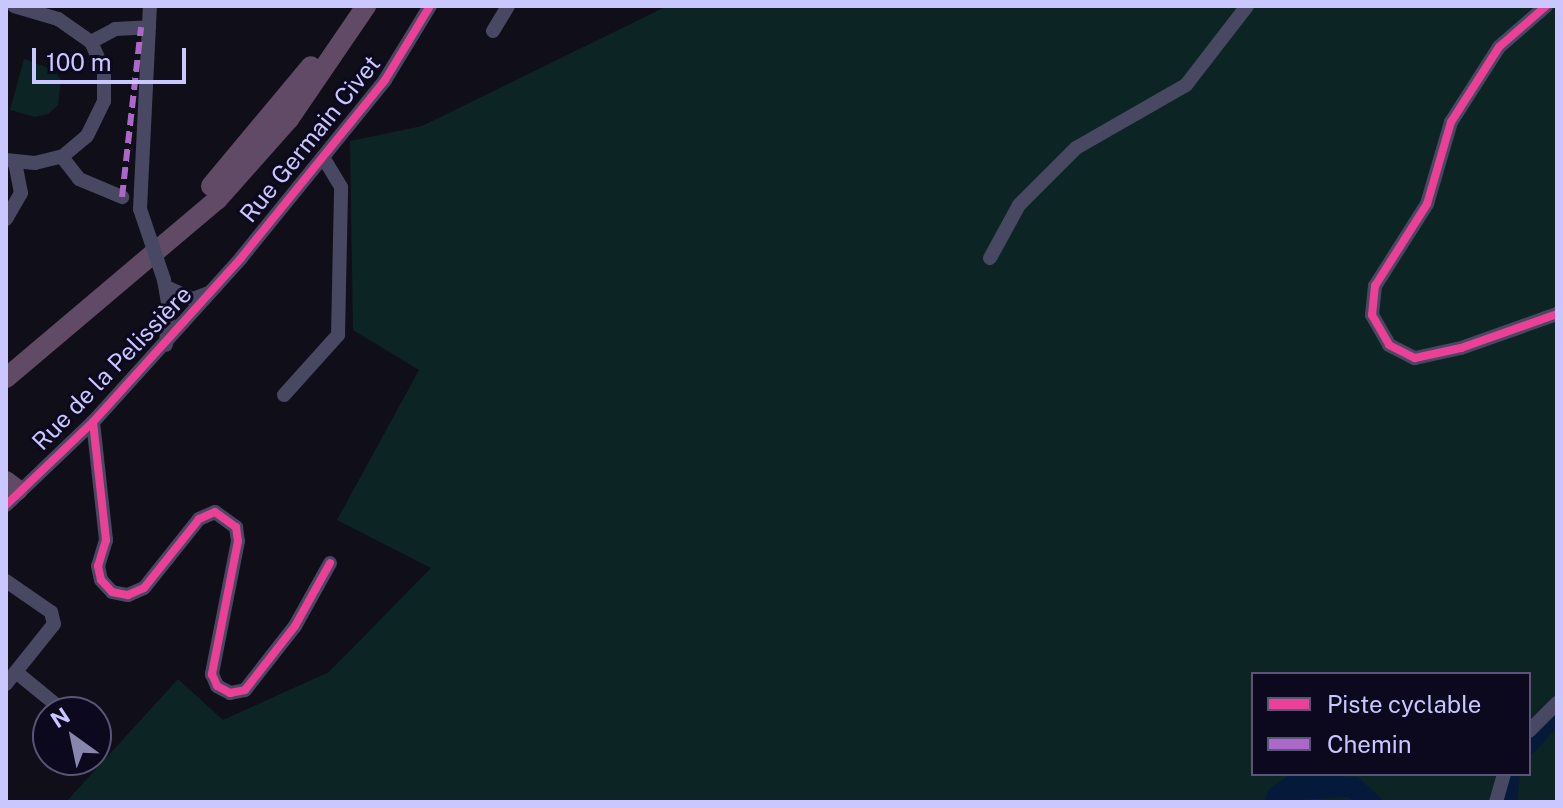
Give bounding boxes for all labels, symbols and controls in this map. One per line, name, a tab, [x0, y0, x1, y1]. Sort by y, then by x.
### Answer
scale bar	[36, 32, 190, 82]
text: 100 m	[46, 48, 112, 76]
street label: Rue Germain Civet	[234, 50, 386, 228]
street label: Rue de la Pelissière	[26, 280, 198, 456]
legend	[1251, 672, 1531, 776]
text: Piste cyclable	[1327, 690, 1481, 718]
north arrow	[32, 696, 112, 776]
text: N	[46, 702, 74, 733]
text: Chemin	[1327, 730, 1412, 758]

